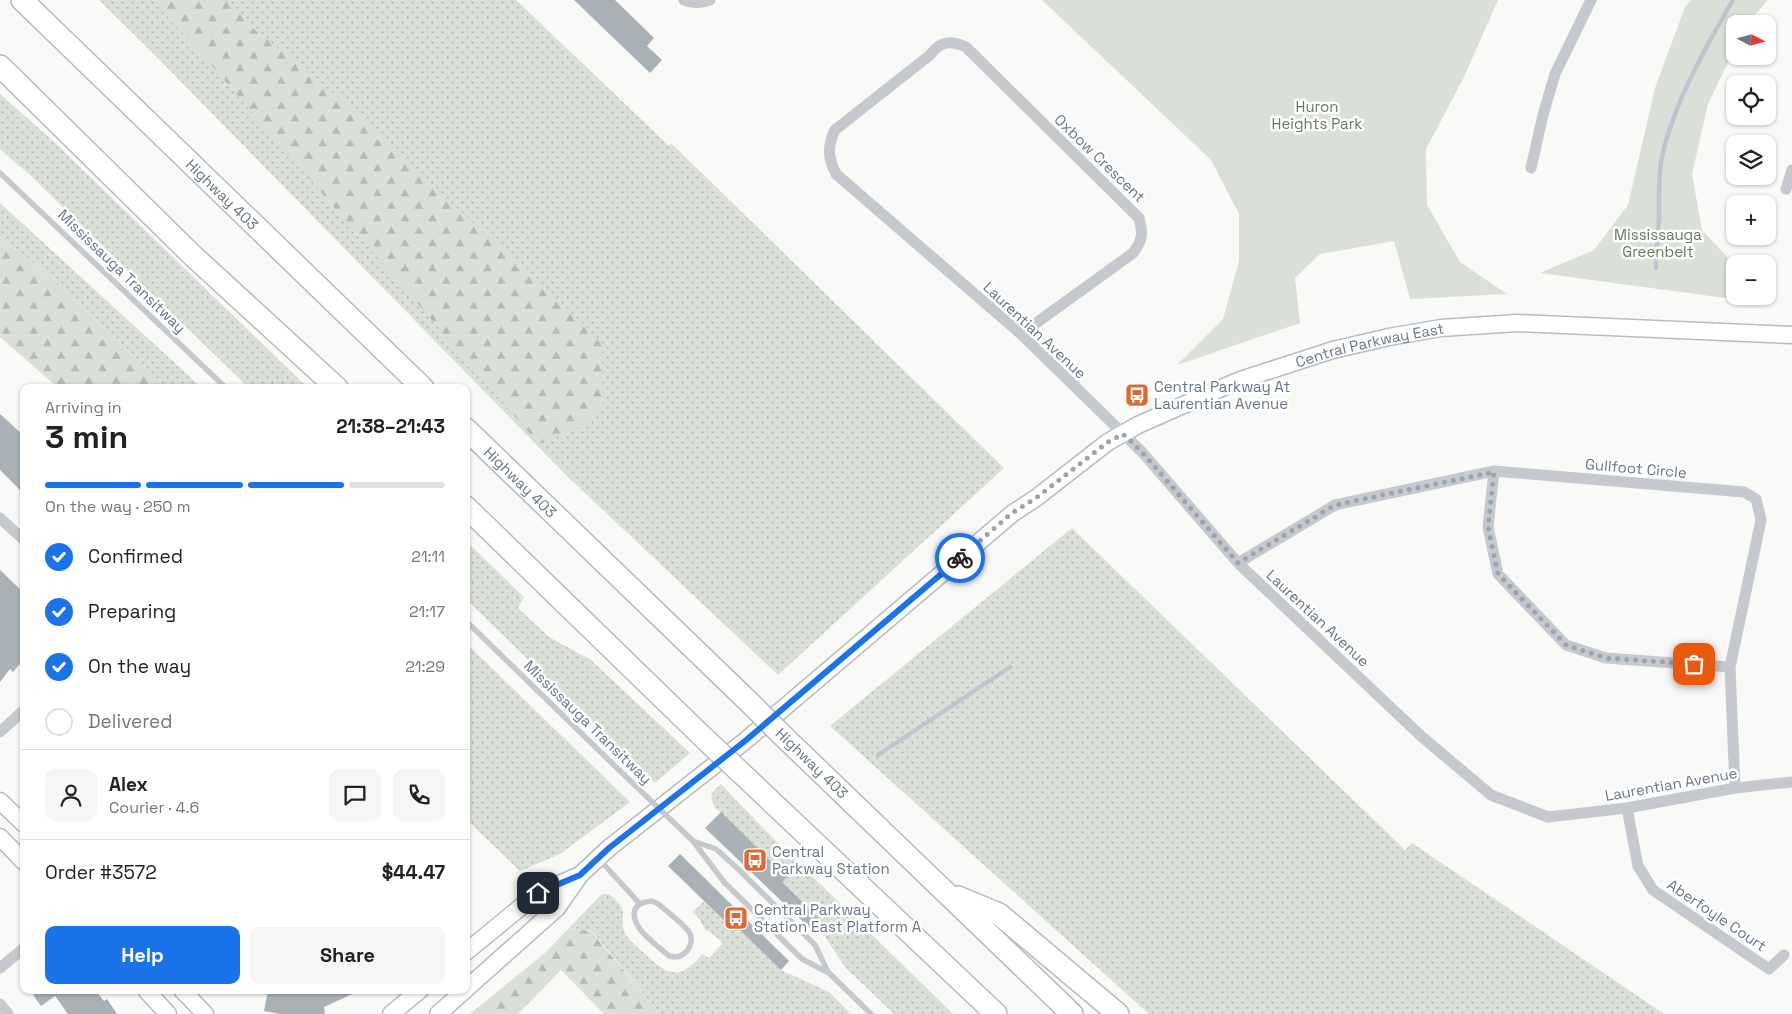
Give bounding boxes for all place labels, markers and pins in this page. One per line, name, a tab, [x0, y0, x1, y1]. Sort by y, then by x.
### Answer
place label: Central Parkway At Laurentian Avenue	[1154, 377, 1290, 413]
bus stop icon: Central Parkway At Laurentian Avenue	[1124, 382, 1150, 408]
pin	[1673, 643, 1715, 685]
place label: Central Parkway Station	[772, 842, 890, 878]
bus stop icon: Central Parkway Station	[742, 847, 768, 873]
pin	[517, 872, 559, 914]
place label: Central Parkway Station East Platform A	[754, 900, 922, 936]
bus stop icon: Central Parkway Station East Platform A	[723, 905, 749, 931]

